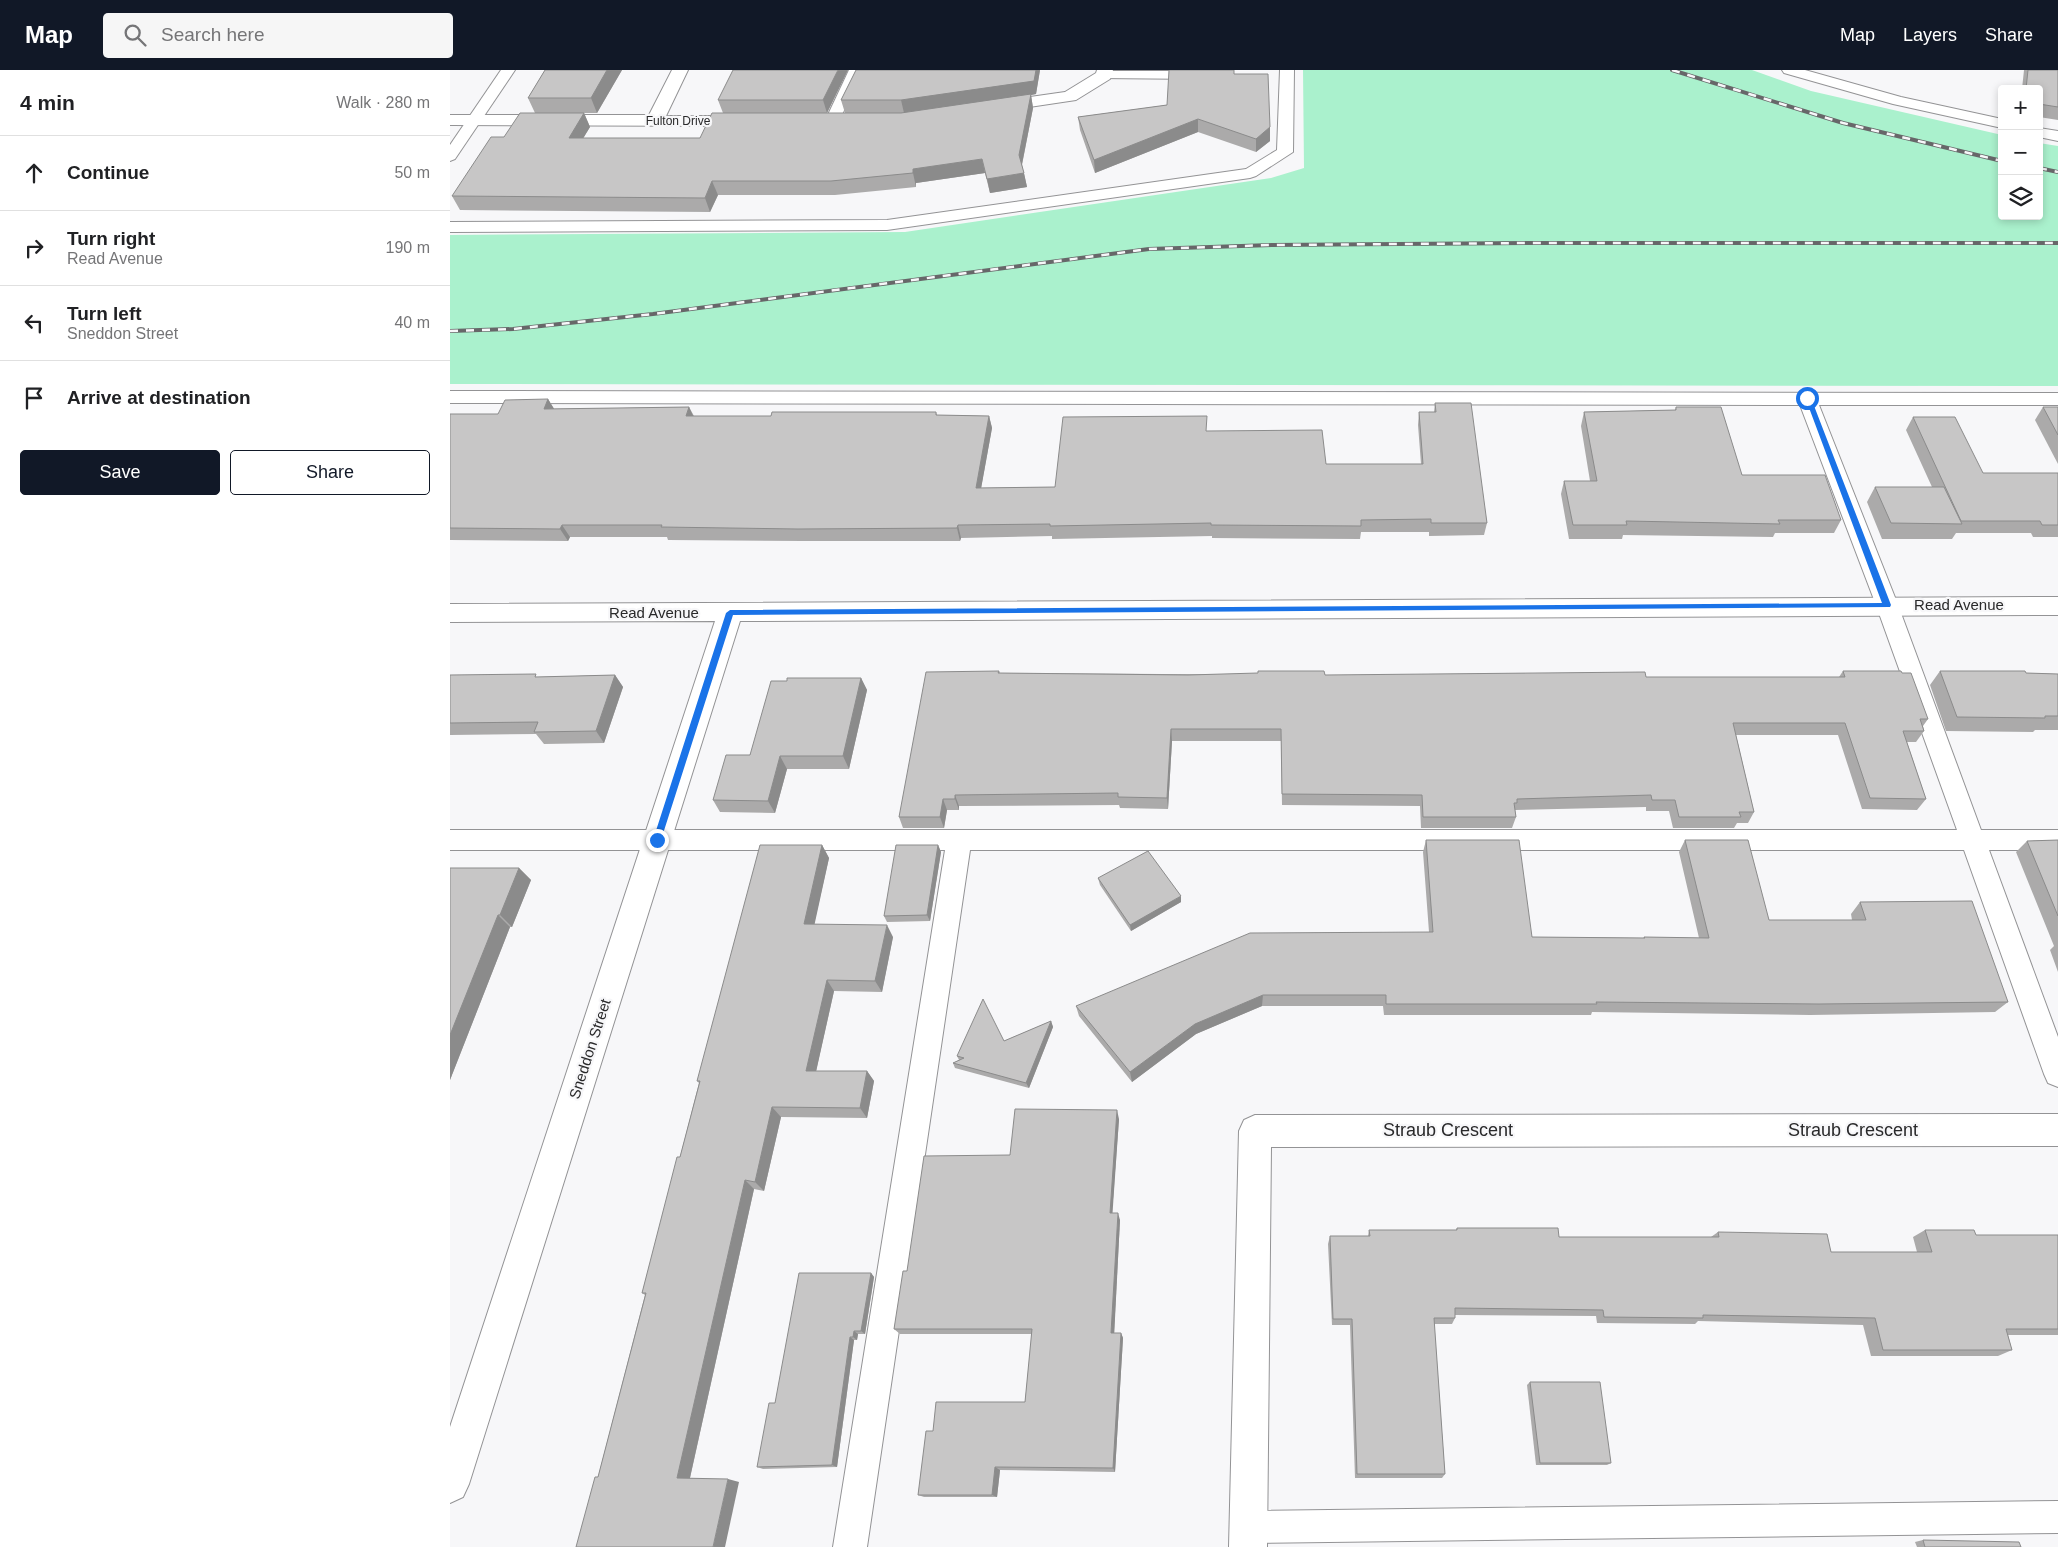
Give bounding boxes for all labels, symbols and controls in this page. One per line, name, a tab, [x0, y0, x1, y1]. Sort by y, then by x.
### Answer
search box	[103, 13, 453, 58]
text: Map	[25, 21, 73, 48]
icon: search	[121, 21, 149, 49]
text: Search here	[161, 24, 265, 45]
text: Map	[1840, 25, 1875, 45]
text: Layers	[1903, 25, 1957, 45]
text: Share	[1985, 25, 2033, 45]
map controls	[1998, 85, 2043, 220]
button: +	[1998, 85, 2043, 130]
text: 4 min	[20, 91, 75, 114]
text: Walk · 280 m	[336, 94, 430, 111]
street label: Fulton Drive	[646, 114, 711, 128]
button: −	[1998, 130, 2043, 175]
icon: ahead	[20, 159, 48, 187]
text: Continue	[67, 162, 149, 183]
text: 50 m	[394, 164, 430, 181]
button: layers	[1998, 175, 2043, 220]
text: Turn right	[67, 228, 155, 249]
icon: right	[20, 234, 48, 262]
text: 190 m	[386, 239, 430, 256]
text: Read Avenue	[67, 250, 163, 267]
text: Turn left	[67, 303, 142, 324]
icon: left	[20, 309, 48, 337]
text: 40 m	[394, 314, 430, 331]
text: Sneddon Street	[67, 325, 178, 342]
icon: arrive	[20, 384, 48, 412]
text: Arrive at destination	[67, 387, 251, 408]
route start	[1796, 387, 1819, 410]
button: Save	[20, 450, 220, 495]
button: Share	[230, 450, 430, 495]
street label: Read Avenue	[1914, 596, 2004, 613]
street label: Read Avenue	[609, 604, 699, 621]
route end	[646, 829, 669, 852]
street label: Sneddon Street	[565, 996, 614, 1101]
street label: Straub Crescent	[1383, 1120, 1513, 1140]
street label: Straub Crescent	[1788, 1120, 1918, 1140]

